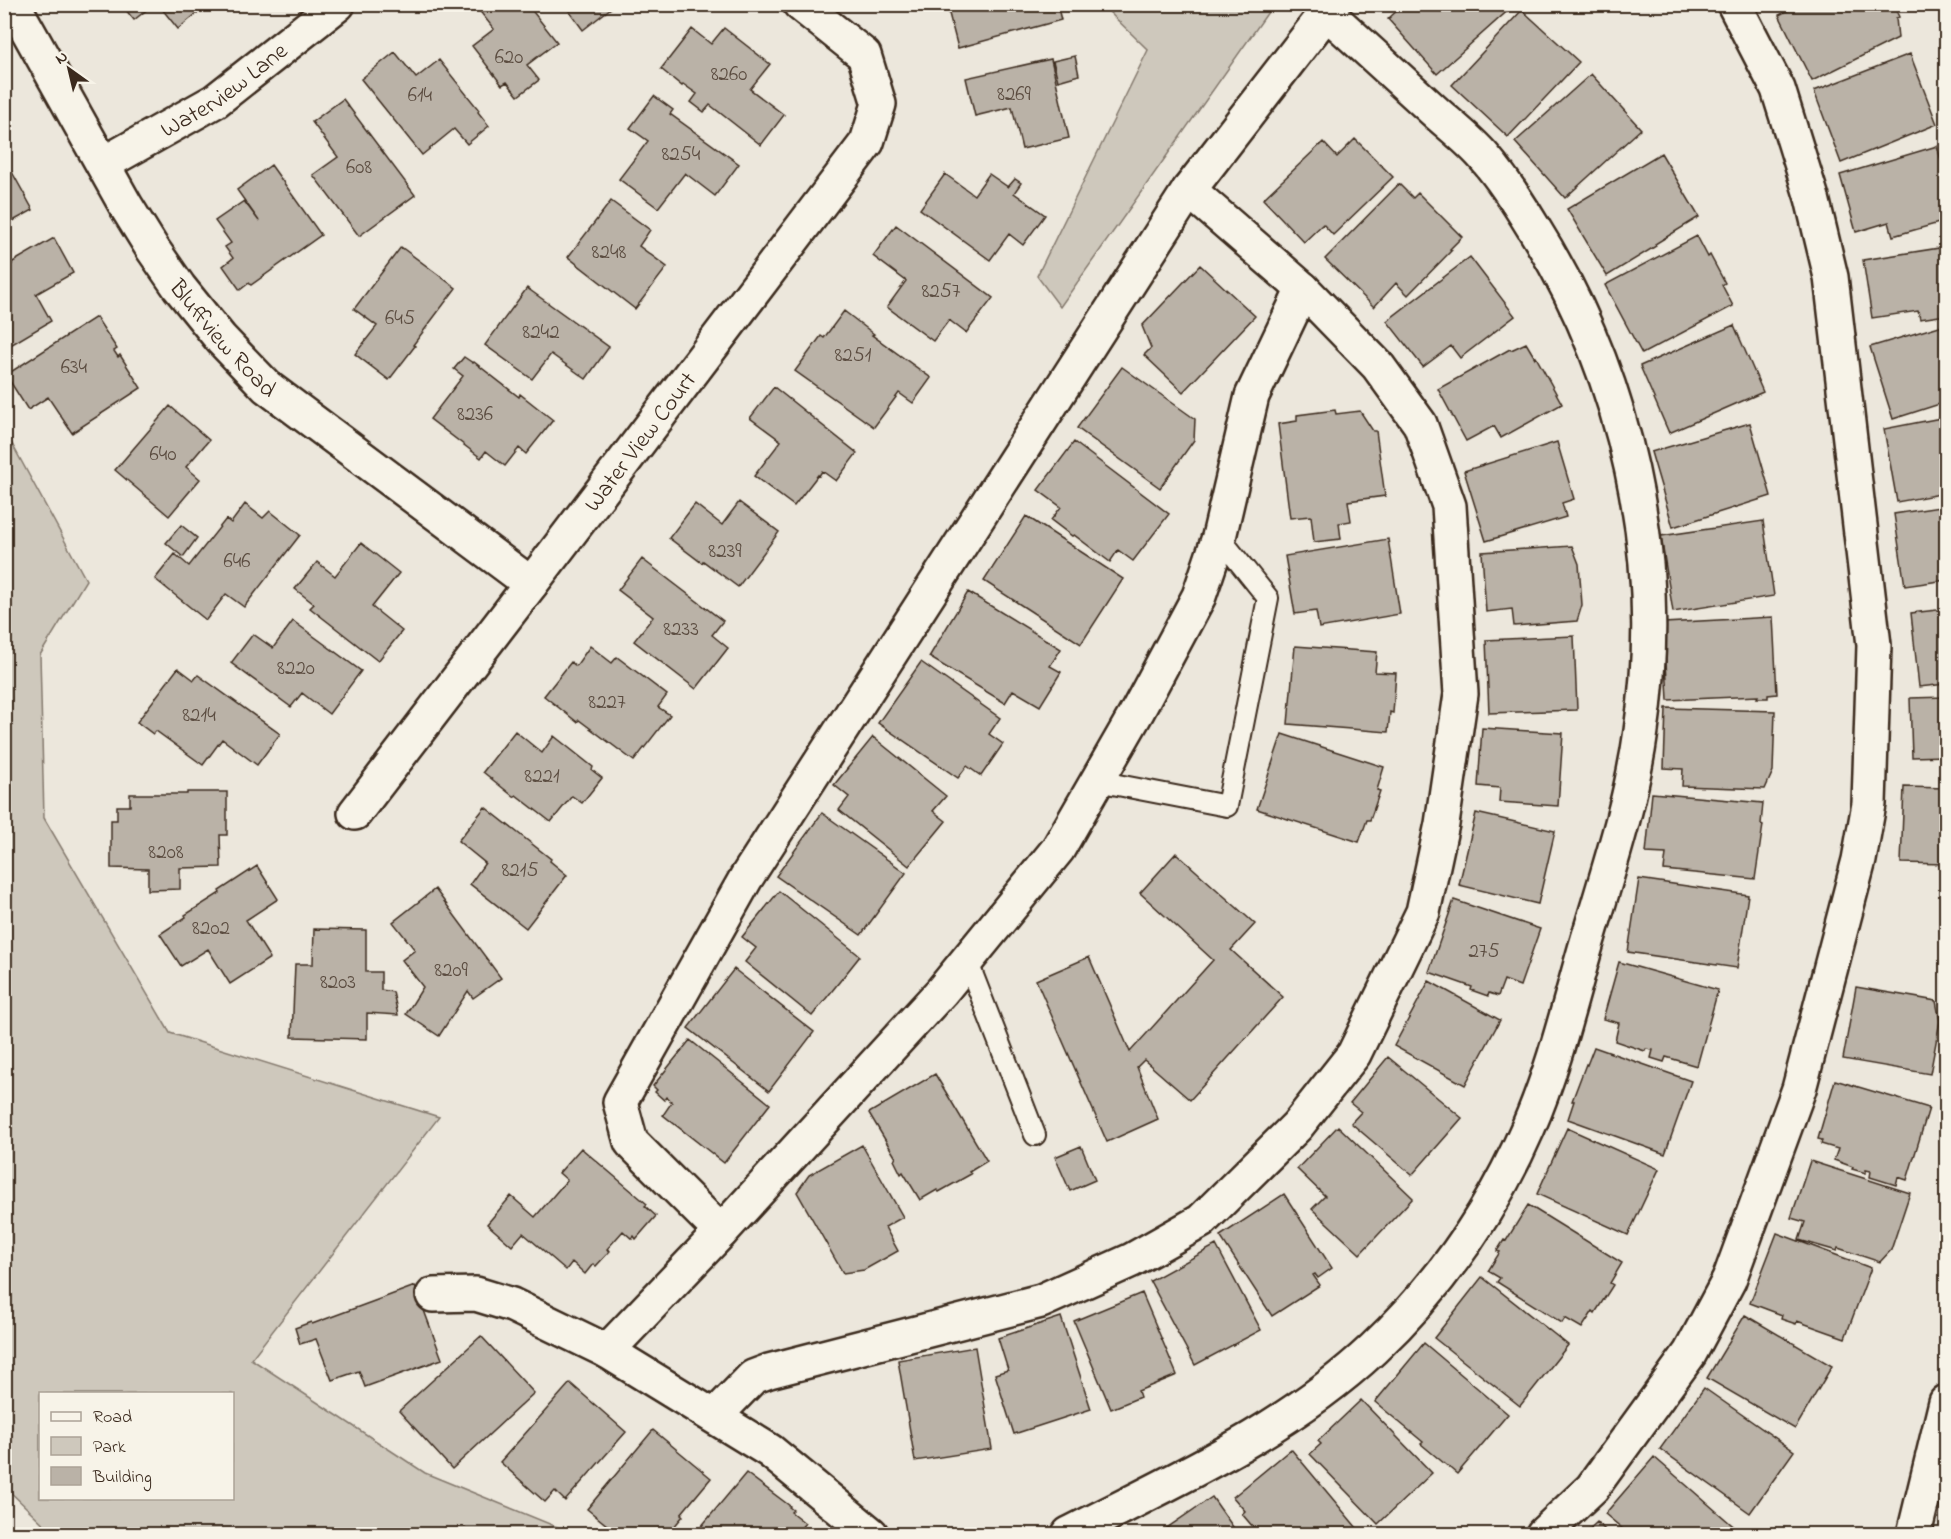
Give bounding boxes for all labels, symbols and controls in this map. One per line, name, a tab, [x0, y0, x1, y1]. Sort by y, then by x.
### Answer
street label: Waterview Lane	[155, 35, 296, 148]
north arrow	[39, 39, 99, 99]
house number: 620	[495, 43, 523, 73]
text: N	[51, 45, 73, 71]
house number: 8260	[711, 60, 747, 90]
house number: 8269	[997, 80, 1032, 110]
house number: 614	[408, 81, 433, 111]
house number: 8254	[662, 140, 701, 170]
house number: 608	[346, 153, 372, 183]
house number: 8248	[592, 238, 627, 268]
street label: Bluffview Road	[159, 272, 283, 408]
house number: 8257	[922, 277, 961, 307]
house number: 645	[385, 304, 415, 334]
house number: 8242	[522, 318, 560, 348]
house number: 8251	[834, 341, 872, 371]
house number: 634	[61, 353, 88, 383]
street label: Water View Court	[577, 365, 706, 520]
house number: 8236	[457, 400, 493, 430]
house number: 640	[150, 440, 176, 470]
house number: 8239	[708, 537, 742, 567]
house number: 646	[223, 547, 251, 577]
house number: 8233	[663, 615, 699, 645]
house number: 8220	[277, 654, 315, 684]
house number: 8227	[588, 688, 626, 718]
house number: 8214	[182, 701, 216, 731]
house number: 8221	[524, 762, 560, 792]
house number: 8208	[148, 838, 184, 868]
house number: 8215	[501, 856, 539, 886]
house number: 8202	[192, 914, 230, 944]
house number: 275	[1468, 937, 1500, 967]
house number: 8209	[434, 956, 469, 986]
house number: 8203	[320, 968, 356, 998]
legend	[39, 1392, 234, 1500]
text: Road	[93, 1405, 132, 1431]
text: Park	[93, 1435, 126, 1461]
text: Building	[92, 1465, 152, 1492]

